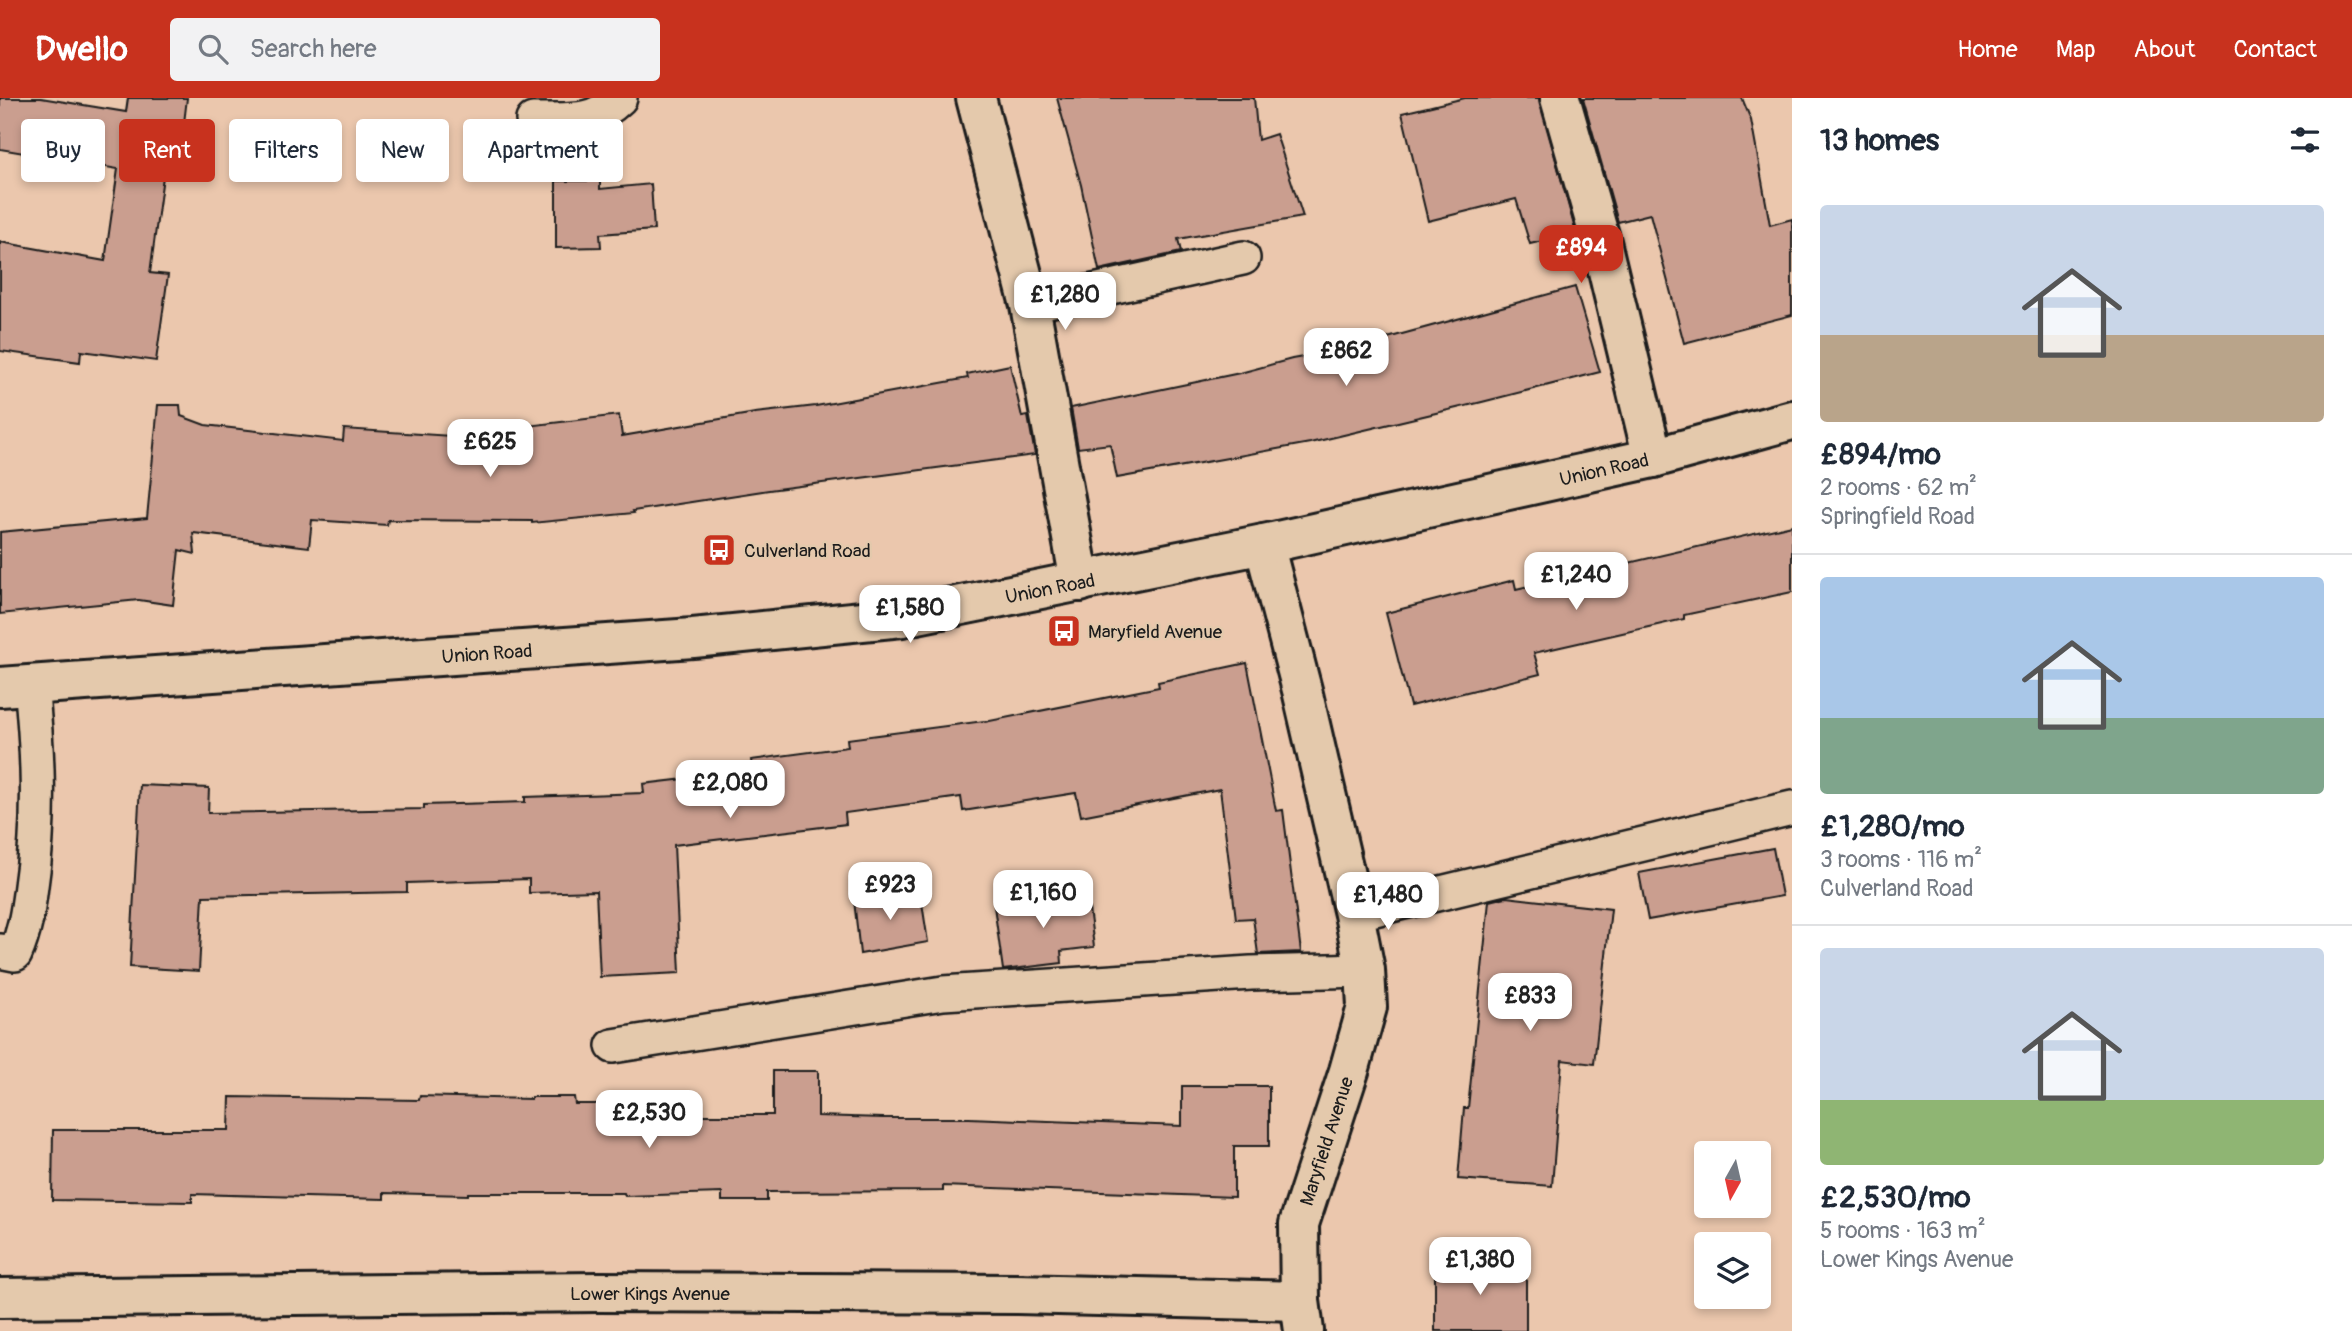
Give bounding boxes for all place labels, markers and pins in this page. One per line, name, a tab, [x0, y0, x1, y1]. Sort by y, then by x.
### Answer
pin: £894	[1540, 226, 1622, 285]
pin: £1,280	[1008, 272, 1122, 332]
pin: £862	[1305, 328, 1387, 388]
pin: £625	[449, 420, 531, 479]
bus stop icon: Culverland Road	[700, 531, 738, 569]
place label: Culverland Road	[744, 539, 871, 563]
pin: £1,240	[1519, 552, 1633, 612]
pin: £1,580	[853, 586, 967, 645]
bus stop icon: Maryfield Avenue	[1045, 612, 1083, 650]
place label: Maryfield Avenue	[1088, 620, 1223, 644]
pin: £2,080	[673, 760, 787, 820]
pin: £923	[849, 862, 931, 922]
pin: £1,160	[986, 870, 1100, 930]
pin: £1,480	[1331, 872, 1445, 932]
pin: £833	[1489, 974, 1571, 1033]
pin: £2,530	[592, 1090, 706, 1150]
pin: £1,380	[1423, 1238, 1537, 1297]

